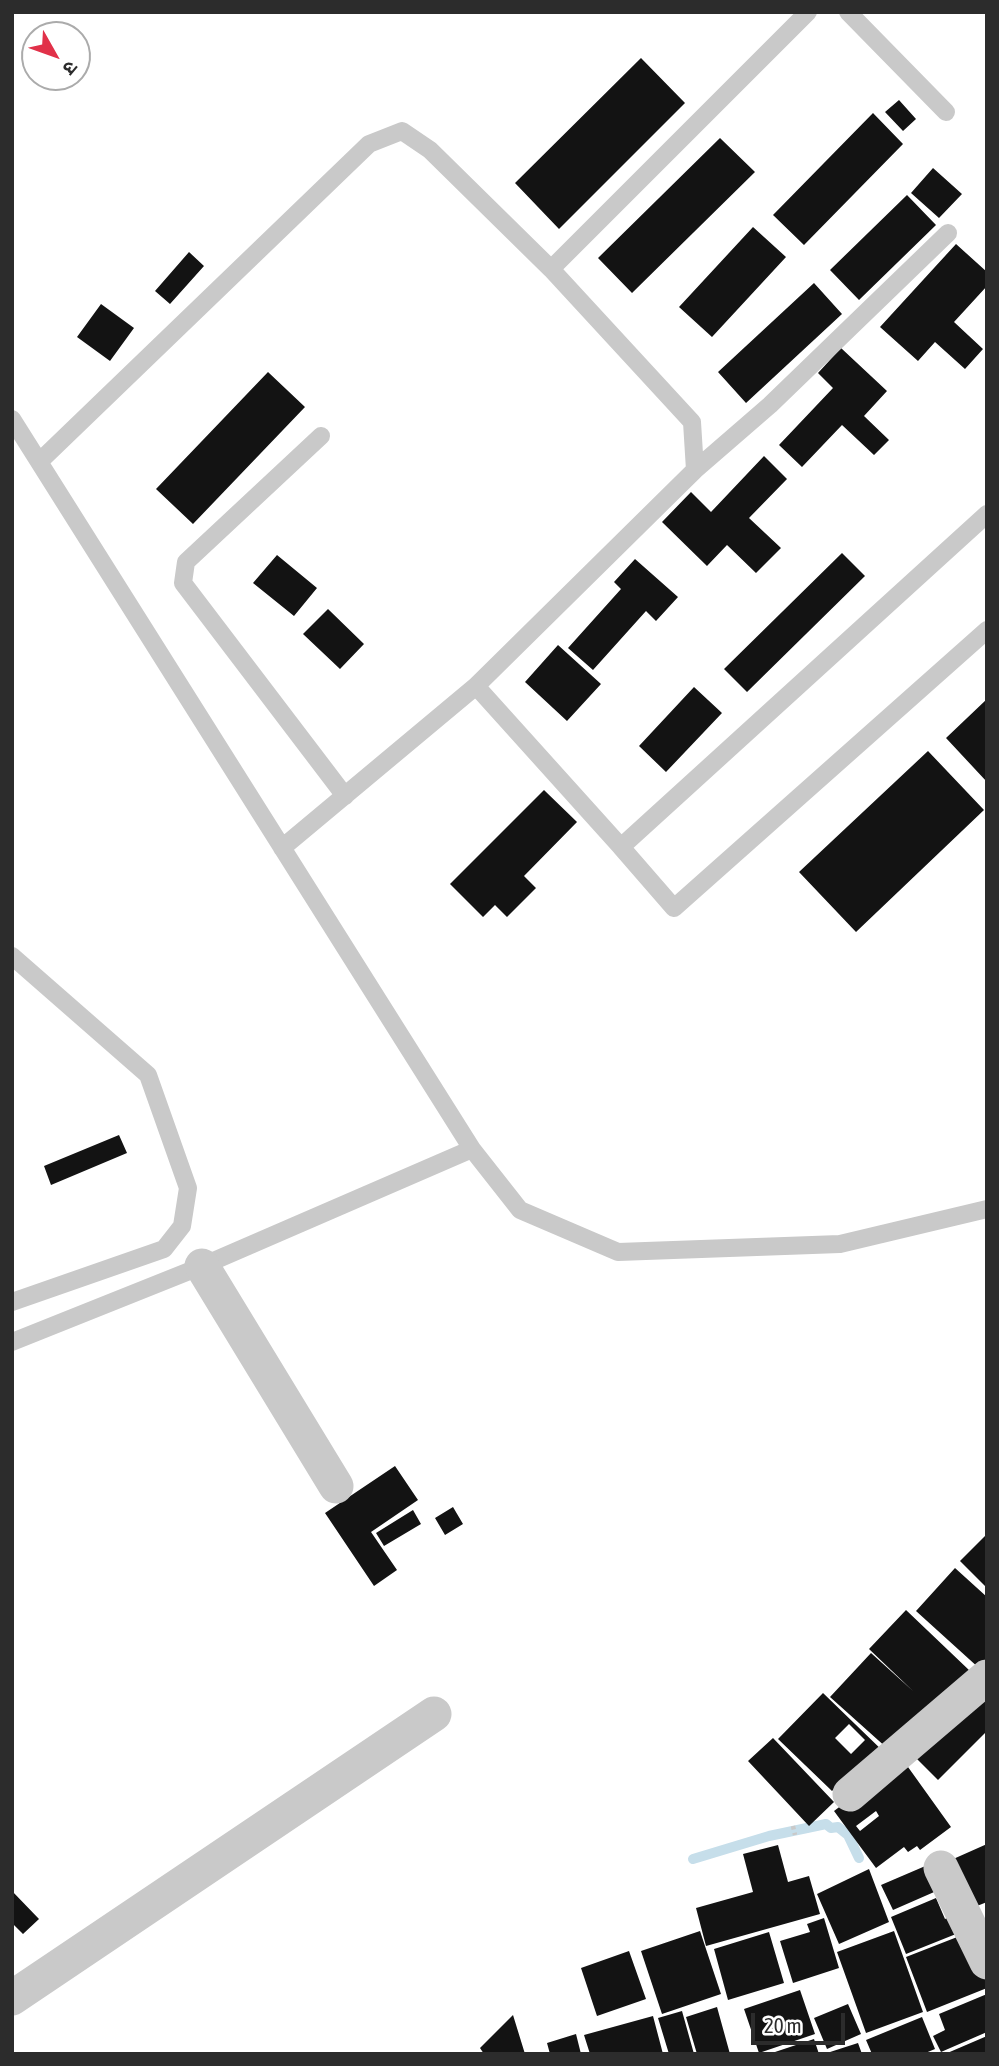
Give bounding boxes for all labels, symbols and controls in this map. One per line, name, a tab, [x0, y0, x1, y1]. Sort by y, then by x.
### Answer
north arrow	[21, 21, 91, 91]
text: उ	[59, 57, 83, 80]
scale bar	[754, 2000, 848, 2044]
text: 20 m	[764, 2013, 802, 2037]

